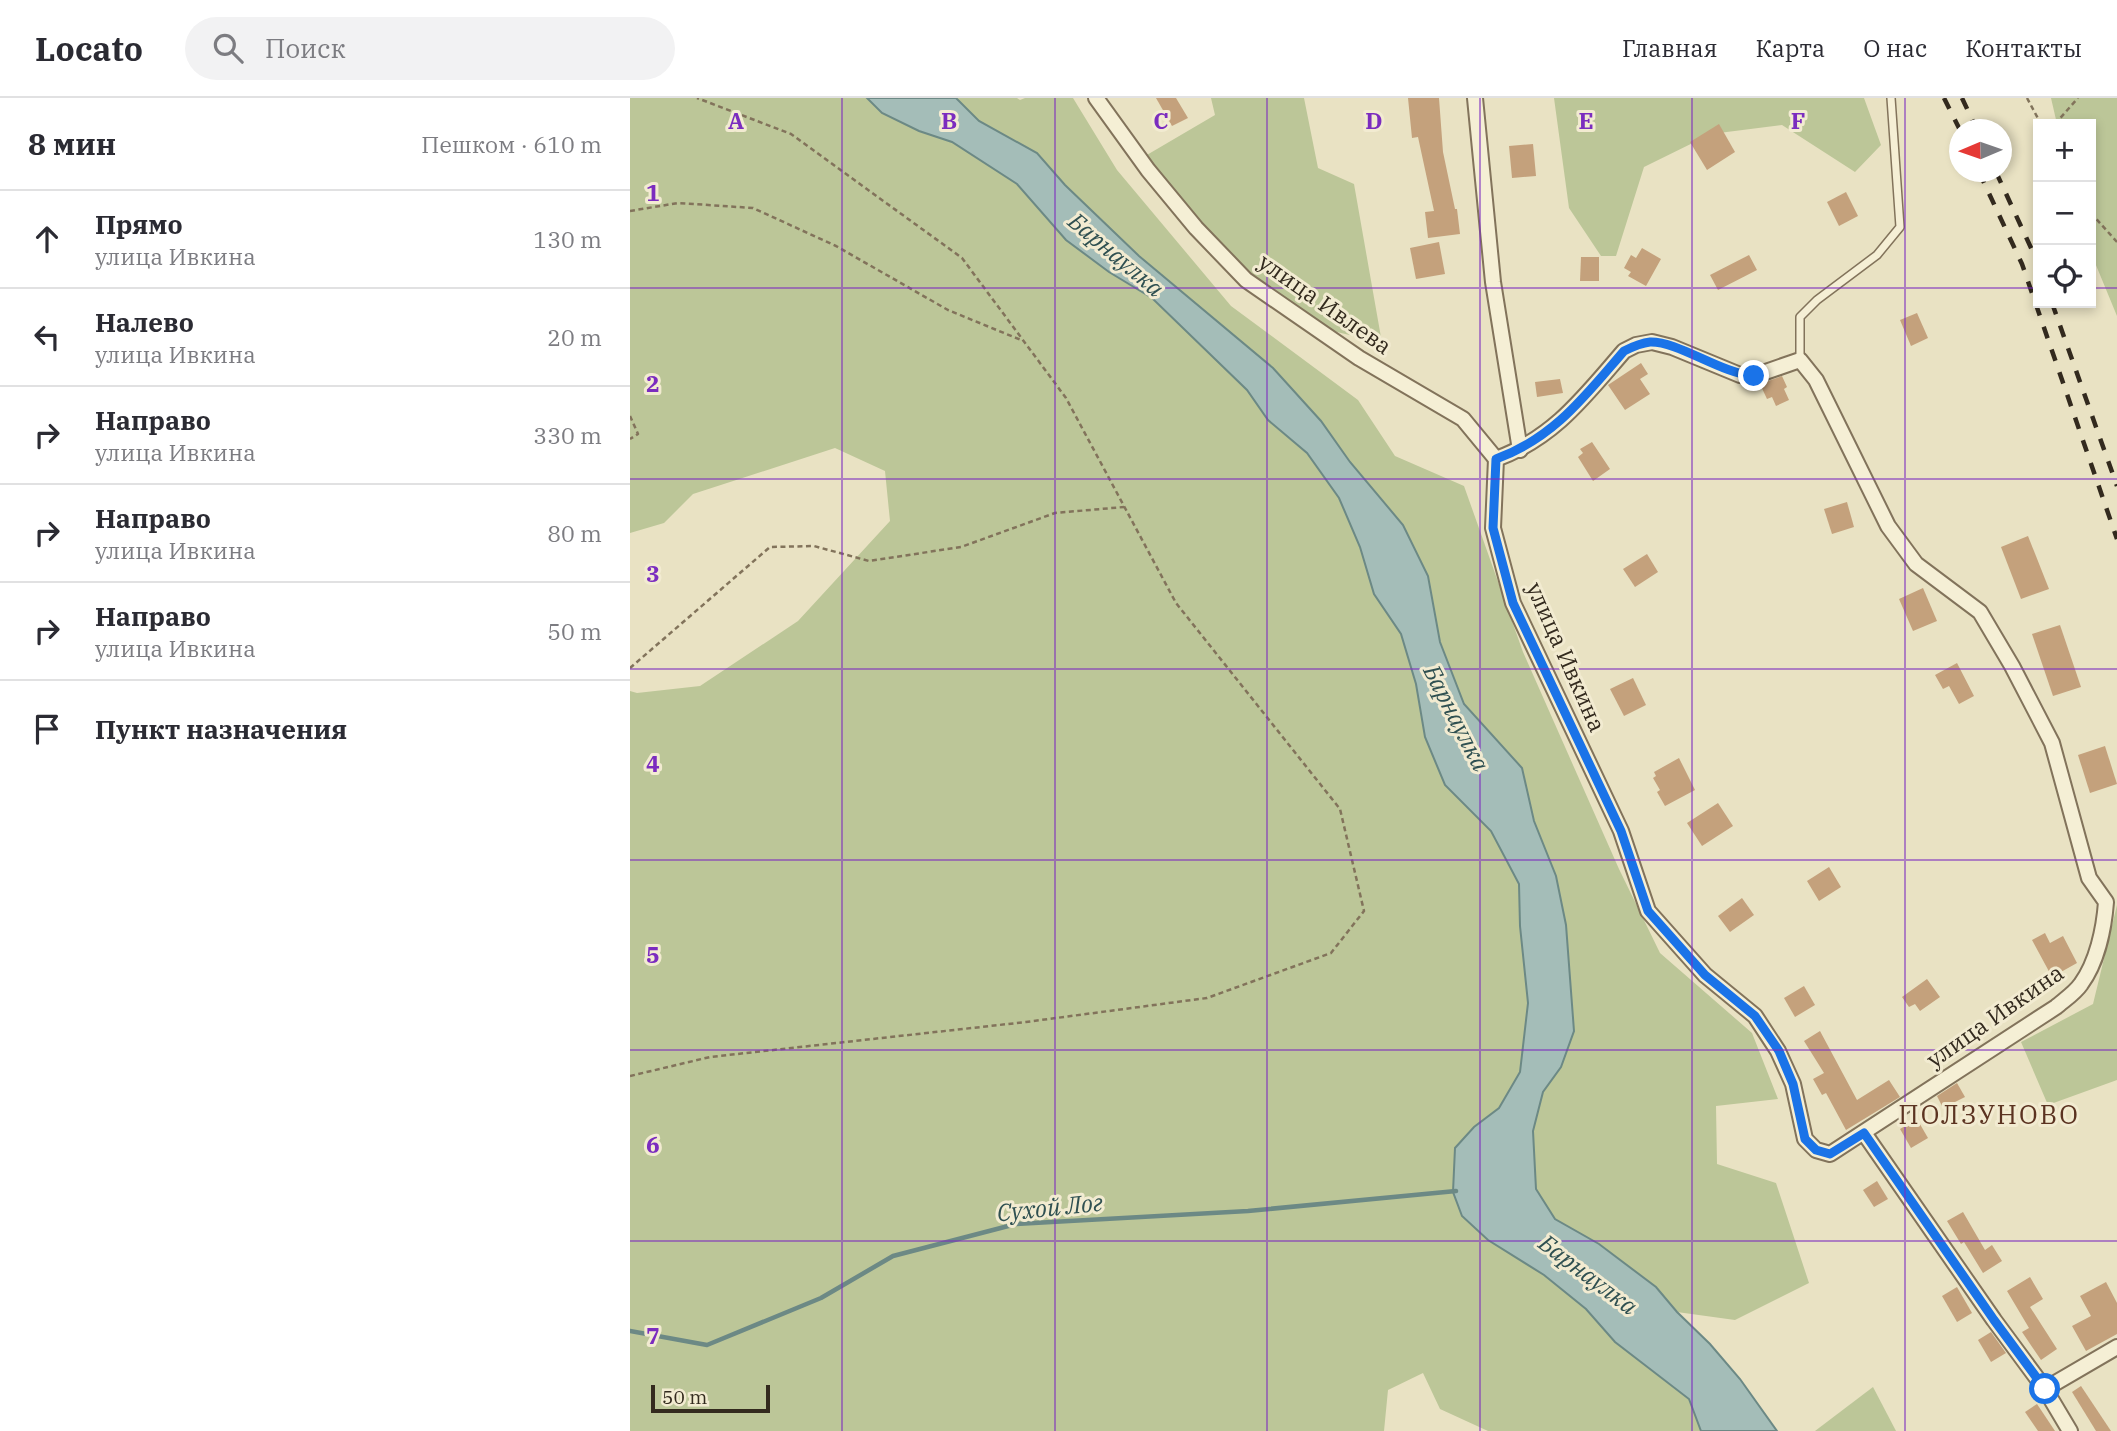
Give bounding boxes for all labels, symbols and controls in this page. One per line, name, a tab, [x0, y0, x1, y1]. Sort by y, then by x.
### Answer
search box	[185, 17, 675, 80]
text: Locato	[35, 27, 143, 70]
icon: search	[209, 29, 247, 67]
text: Поиск	[265, 31, 346, 65]
text: Главная	[1622, 32, 1718, 64]
text: Карта	[1756, 32, 1825, 64]
text: О нас	[1863, 32, 1927, 64]
text: Контакты	[1965, 32, 2082, 64]
text: A	[728, 105, 744, 135]
text: B	[941, 105, 957, 135]
text: C	[1153, 105, 1169, 135]
text: D	[1365, 105, 1383, 135]
text: E	[1578, 105, 1594, 135]
text: F	[1791, 105, 1805, 135]
north arrow	[1949, 119, 2012, 182]
map controls	[2033, 119, 2096, 308]
button: +	[2033, 119, 2096, 182]
text: 8 мин	[28, 124, 116, 163]
text: Пешком · 610 m	[421, 129, 602, 159]
text: 1	[646, 177, 660, 207]
button: −	[2033, 182, 2096, 245]
water label: Барнаулка	[1061, 204, 1171, 304]
text: Прямо	[95, 207, 183, 241]
icon: ahead	[28, 220, 66, 258]
text: 130 m	[533, 224, 602, 254]
text: улица Ивкина	[95, 241, 256, 271]
button: locate	[2033, 245, 2096, 308]
street label: улица Ивлева	[1253, 246, 1398, 360]
text: Налево	[95, 305, 194, 339]
icon: left	[28, 318, 66, 356]
text: 20 m	[547, 322, 602, 352]
text: улица Ивкина	[95, 339, 256, 369]
route end	[1738, 360, 1769, 391]
text: 2	[646, 368, 660, 398]
text: Направо	[95, 403, 211, 437]
icon: right	[28, 416, 66, 454]
text: 330 m	[533, 420, 602, 450]
text: улица Ивкина	[95, 437, 256, 467]
text: Направо	[95, 501, 211, 535]
icon: right	[28, 514, 66, 552]
text: 80 m	[547, 518, 602, 548]
text: улица Ивкина	[95, 535, 256, 565]
text: 3	[646, 558, 660, 588]
street label: улица Ивкина	[1521, 577, 1613, 736]
text: Направо	[95, 599, 211, 633]
icon: right	[28, 612, 66, 650]
text: 50 m	[547, 616, 602, 646]
text: улица Ивкина	[95, 633, 256, 663]
water label: Барнаулка	[1416, 658, 1497, 776]
icon: arrive	[28, 710, 66, 748]
text: Пункт назначения	[95, 712, 347, 746]
text: 4	[646, 748, 660, 778]
text: 5	[646, 939, 660, 969]
street label: улица Ивкина	[1920, 957, 2069, 1074]
district label: ПОЛЗУНОВО	[1898, 1097, 2080, 1131]
text: 6	[646, 1129, 660, 1159]
water label: Сухой Лог	[995, 1186, 1105, 1229]
water label: Барнаулка	[1532, 1226, 1644, 1322]
text: 7	[646, 1320, 660, 1350]
route start	[2029, 1373, 2060, 1404]
scale bar	[651, 1382, 770, 1414]
text: 50 m	[662, 1385, 707, 1409]

